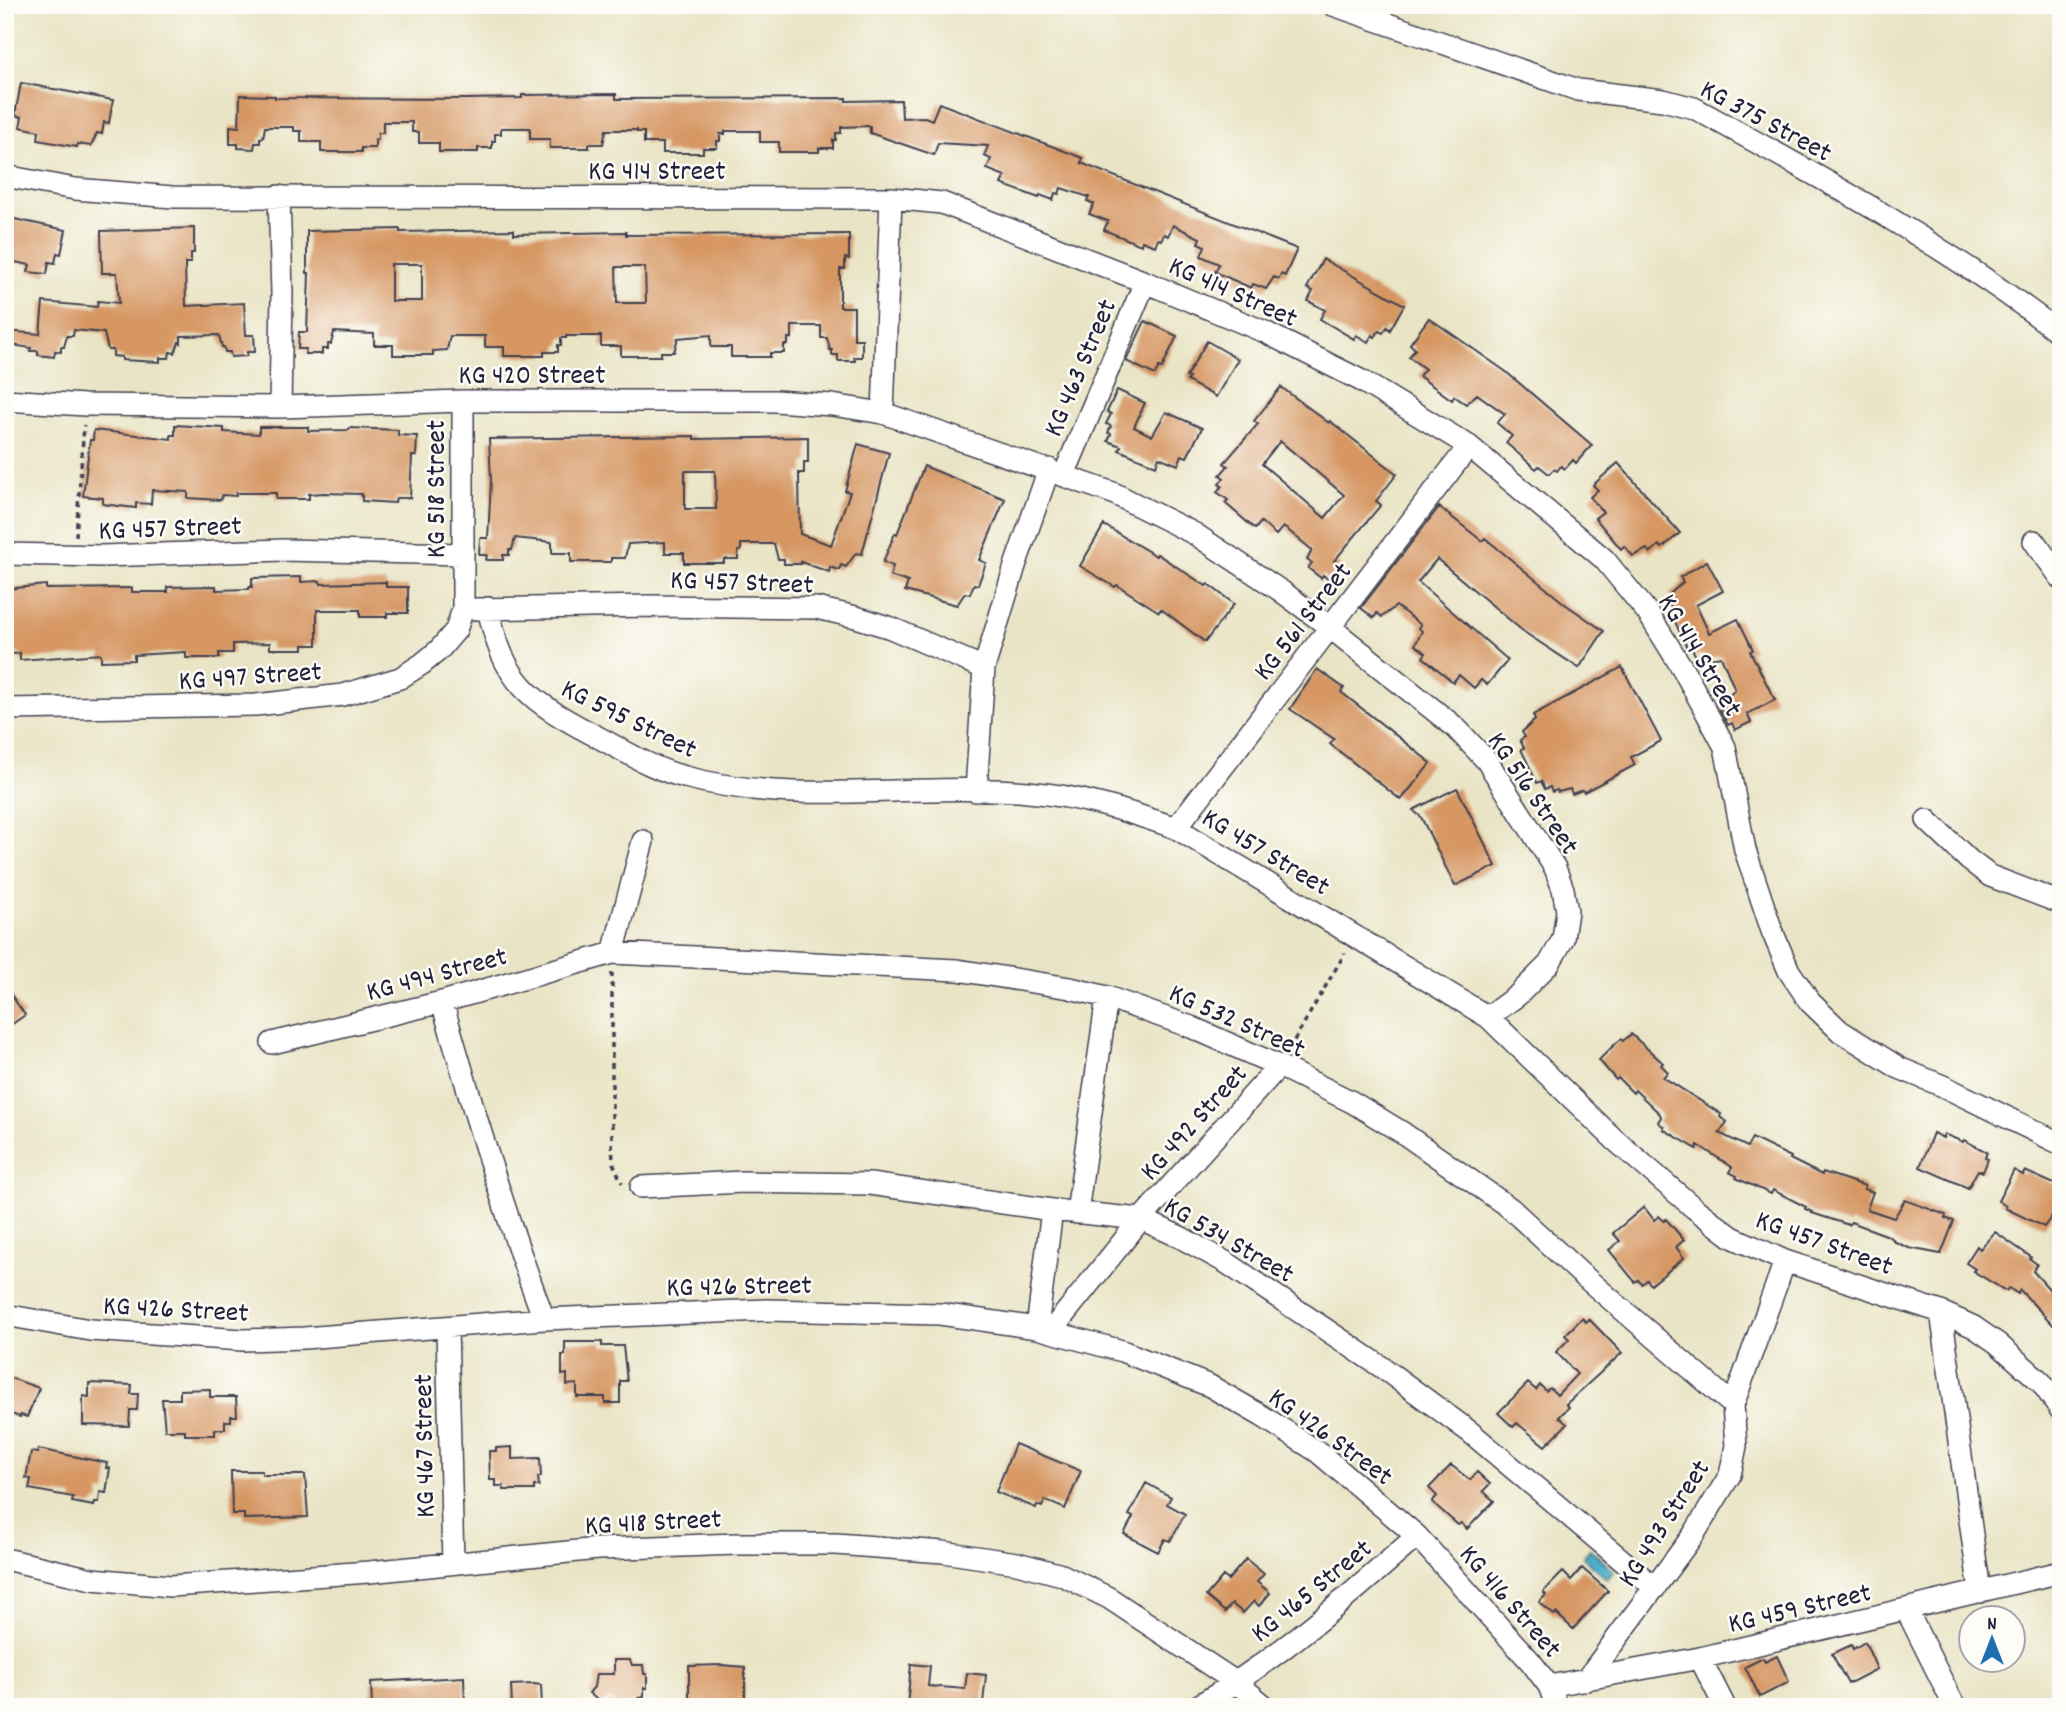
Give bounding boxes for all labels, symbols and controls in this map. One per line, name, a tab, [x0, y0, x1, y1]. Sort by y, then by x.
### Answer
street label: KG 375 Street	[1692, 72, 1838, 175]
street label: KG 414 Street	[588, 154, 726, 194]
street label: KG 414 Street	[1161, 248, 1303, 341]
street label: KG 463 Street	[1036, 294, 1129, 444]
street label: KG 420 Street	[458, 358, 606, 398]
street label: KG 518 Street	[419, 420, 459, 558]
street label: KG 457 Street	[98, 509, 242, 553]
street label: KG 561 Street	[1246, 555, 1364, 691]
street label: KG 457 Street	[670, 563, 814, 607]
street label: KG 414 Street	[1645, 587, 1750, 726]
street label: KG 497 Street	[178, 654, 323, 704]
street label: KG 595 Street	[553, 671, 703, 772]
street label: KG 516 Street	[1475, 725, 1587, 864]
street label: KG 457 Street	[1193, 800, 1336, 908]
street label: KG 494 Street	[363, 939, 512, 1015]
street label: KG 532 Street	[1161, 976, 1311, 1071]
street label: KG 492 Street	[1132, 1057, 1259, 1191]
street label: KG 534 Street	[1155, 1189, 1300, 1296]
street label: KG 457 Street	[1749, 1202, 1897, 1289]
street label: KG 426 Street	[666, 1268, 812, 1310]
street label: KG 426 Street	[102, 1288, 249, 1336]
street label: KG 467 Street	[406, 1374, 448, 1518]
street label: KG 426 Street	[1258, 1380, 1400, 1498]
street label: KG 493 Street	[1610, 1453, 1722, 1596]
street label: KG 418 Street	[584, 1501, 723, 1549]
street label: KG 465 Street	[1244, 1531, 1383, 1654]
street label: KG 416 Street	[1447, 1538, 1569, 1669]
street label: KG 459 Street	[1725, 1575, 1875, 1647]
north arrow	[1958, 1604, 2028, 1674]
text: N	[1987, 1612, 1997, 1639]

